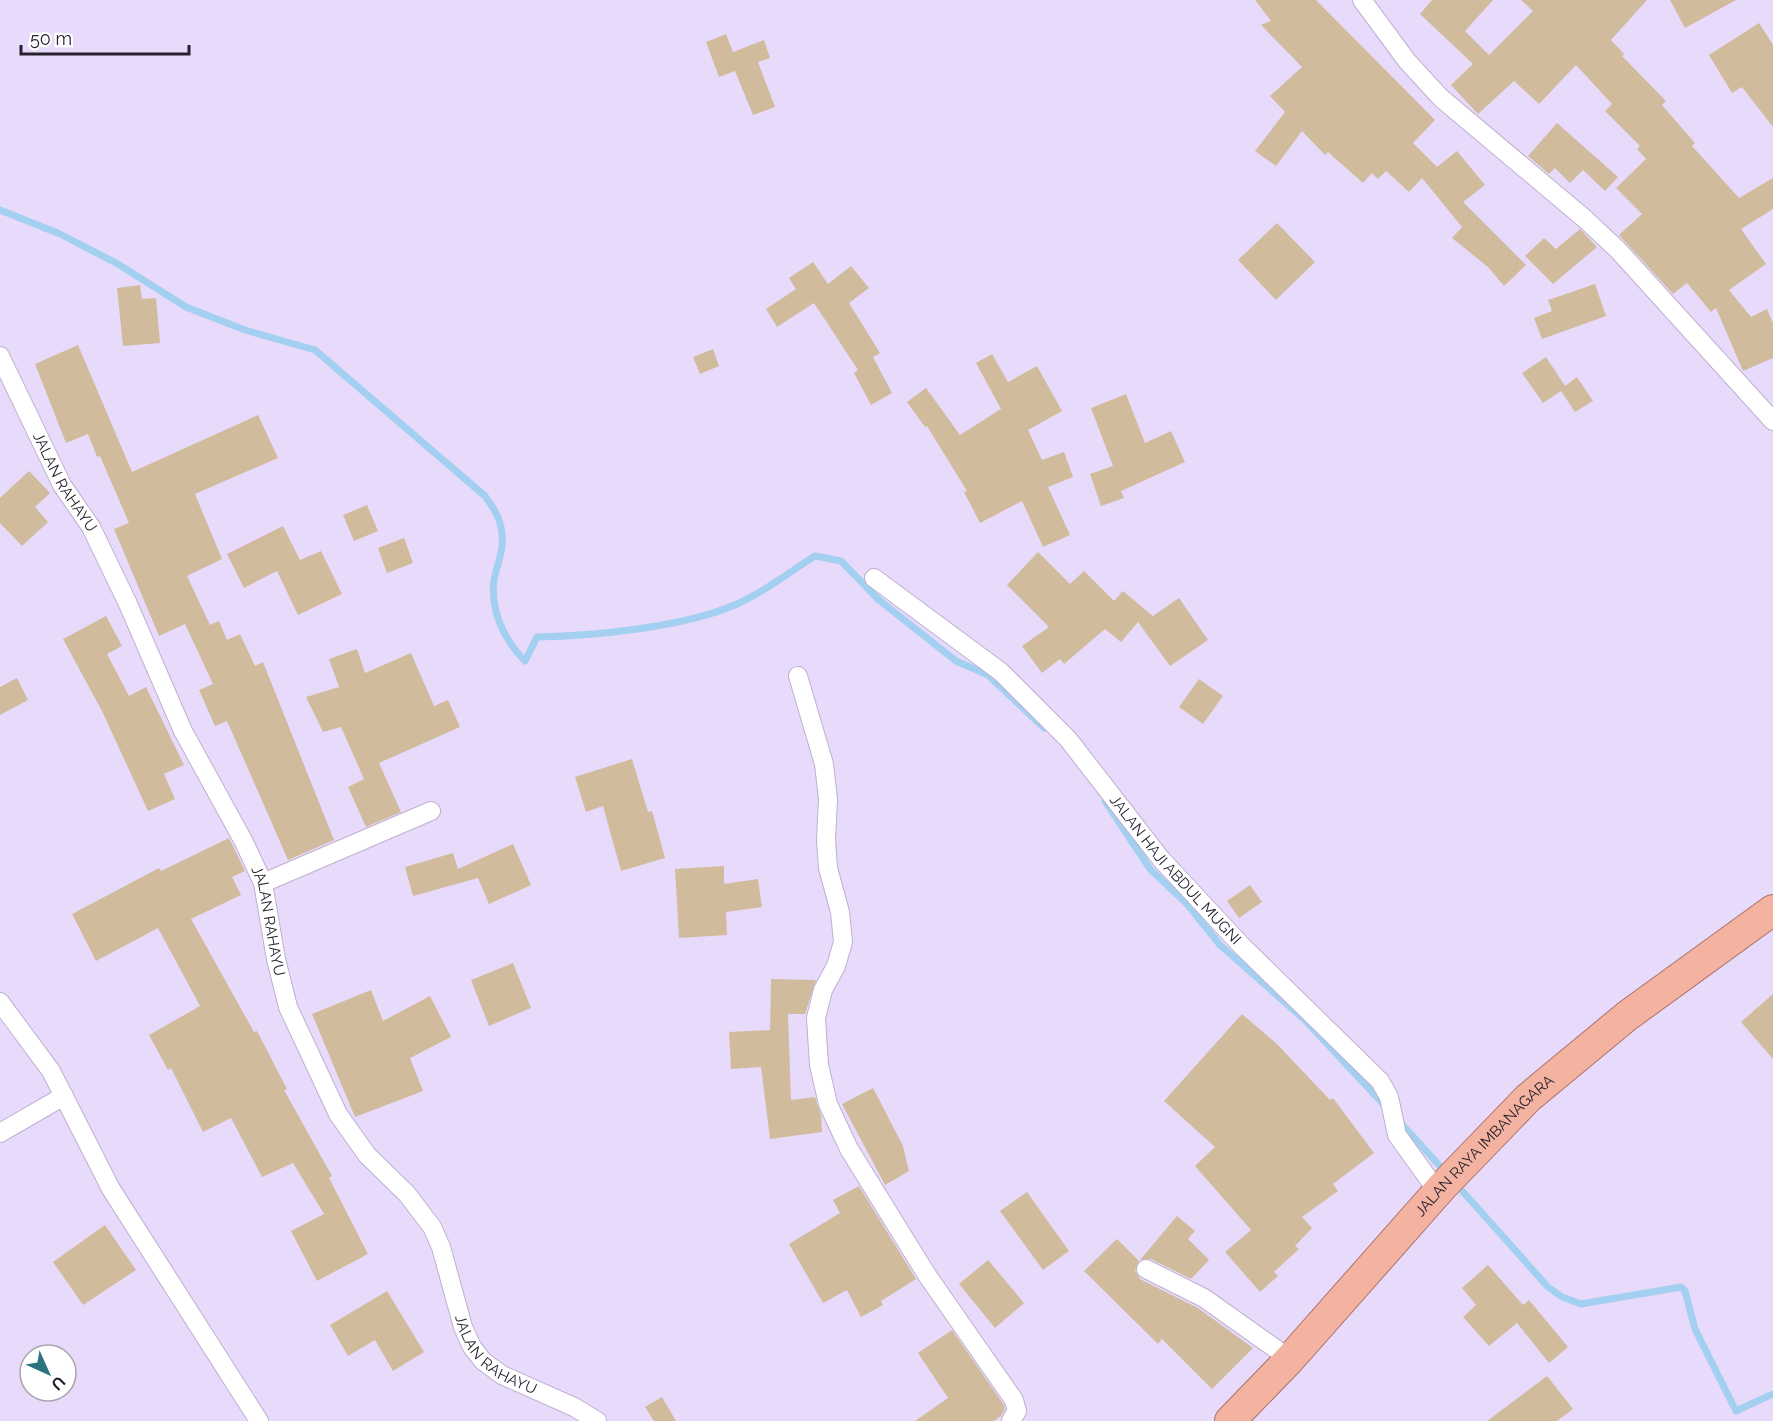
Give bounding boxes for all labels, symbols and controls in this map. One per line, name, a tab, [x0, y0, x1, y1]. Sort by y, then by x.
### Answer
scale bar	[21, 18, 189, 56]
text: 50 m	[30, 28, 72, 49]
street label: JALAN RAHAYU	[29, 429, 101, 535]
street label: JALAN HAJI ABDUL MUGNI	[1106, 791, 1245, 948]
street label: JALAN RAHAYU	[247, 863, 289, 978]
street label: JALAN RAYA IMBANAGARA	[1411, 1071, 1558, 1220]
street label: JALAN RAHAYU	[451, 1313, 539, 1398]
north arrow	[18, 1343, 78, 1403]
text: U	[47, 1372, 69, 1394]

